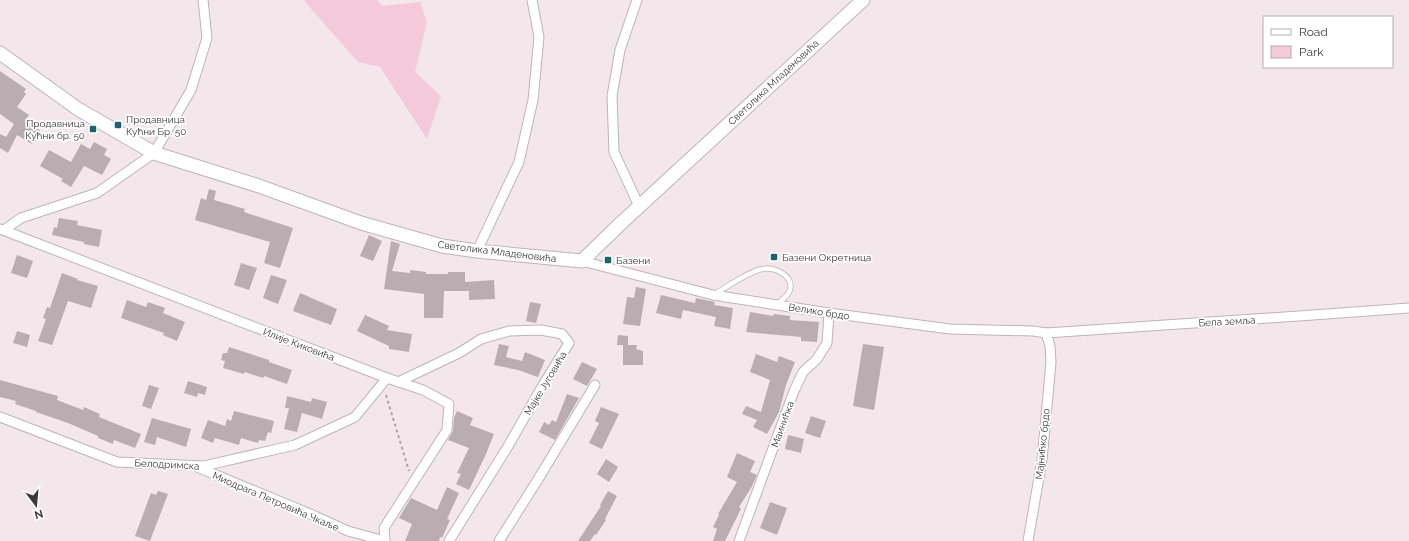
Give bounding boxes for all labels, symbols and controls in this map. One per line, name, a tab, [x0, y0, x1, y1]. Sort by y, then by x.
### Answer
legend	[1263, 16, 1393, 68]
text: Road	[1299, 25, 1328, 39]
street label: Светолика Младеновића	[726, 38, 821, 127]
text: Park	[1299, 45, 1324, 59]
place label: Продавница Кућни Бр. 50	[126, 114, 186, 137]
place label: Продавница Кућни бр. 50	[25, 118, 85, 141]
marker: Продавница Кућни Бр. 50	[113, 120, 123, 130]
marker: Продавница Кућни бр. 50	[88, 124, 98, 134]
street label: Светолика Младеновића	[437, 239, 557, 264]
marker: Базени Окретница	[769, 252, 779, 262]
place label: Базени Окретница	[782, 252, 871, 263]
marker: Базени	[603, 255, 613, 265]
place label: Базени	[616, 255, 650, 266]
street label: Велико брдо	[788, 301, 850, 322]
street label: Бела земља	[1198, 315, 1256, 328]
street label: Илије Киковића	[262, 326, 336, 363]
street label: Мајке Југовића	[522, 349, 569, 417]
street label: Маинићка	[769, 400, 796, 449]
street label: Мајнићко брдо	[1033, 408, 1052, 480]
street label: Белодримска	[134, 457, 200, 472]
street label: Миодрага Петровића Чкаље	[211, 470, 341, 533]
north arrow	[16, 485, 56, 525]
text: N	[33, 507, 44, 522]

